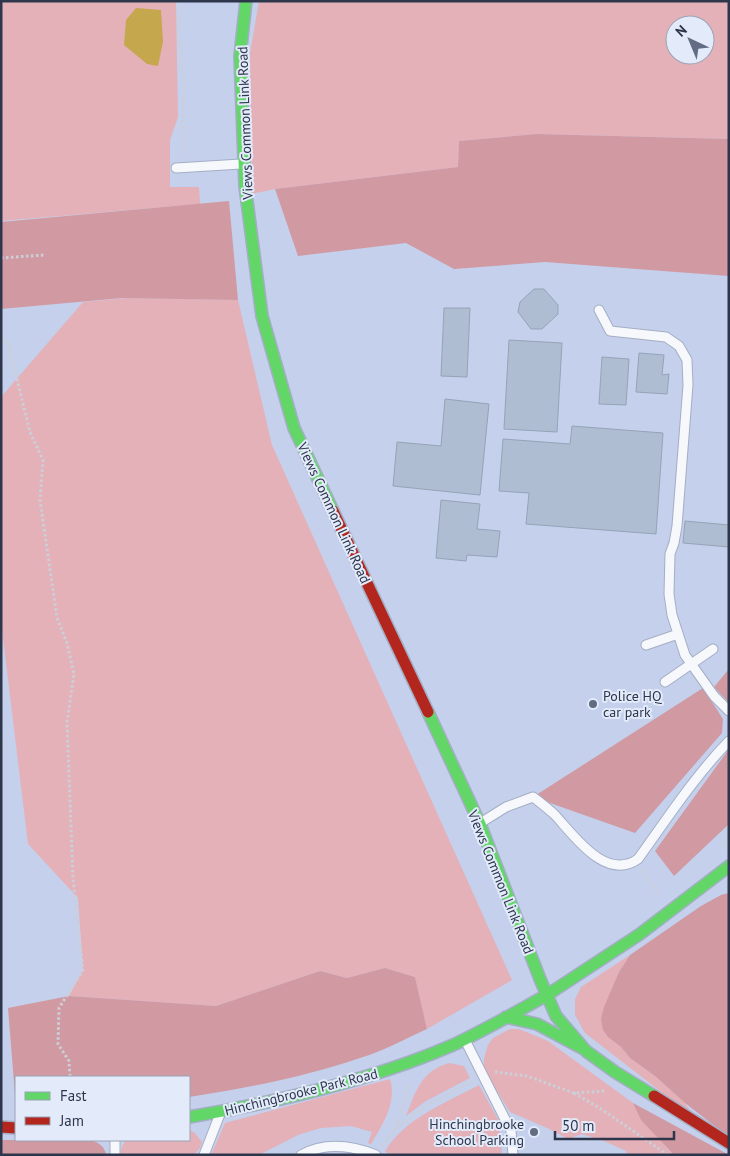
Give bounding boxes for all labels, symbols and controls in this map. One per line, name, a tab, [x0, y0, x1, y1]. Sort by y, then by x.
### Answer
north arrow	[665, 15, 715, 65]
text: N	[671, 21, 691, 40]
street label: Views Common Link Road	[233, 46, 257, 201]
street label: Views Common Link Road	[293, 439, 375, 586]
place label: Police HQ car park	[603, 687, 662, 721]
marker: Police HQ car park	[587, 698, 599, 710]
street label: Views Common Link Road	[464, 807, 538, 957]
street label: Hinchingbrooke Park Road	[223, 1064, 379, 1120]
legend	[15, 1076, 190, 1141]
text: Fast	[60, 1086, 87, 1105]
scale bar	[555, 1108, 674, 1140]
text: Jam	[59, 1111, 84, 1130]
place label: Hinchingbrooke School Parking	[429, 1115, 524, 1149]
text: 50 m	[562, 1116, 595, 1135]
marker: Hinchingbrooke School Parking	[528, 1126, 540, 1138]

